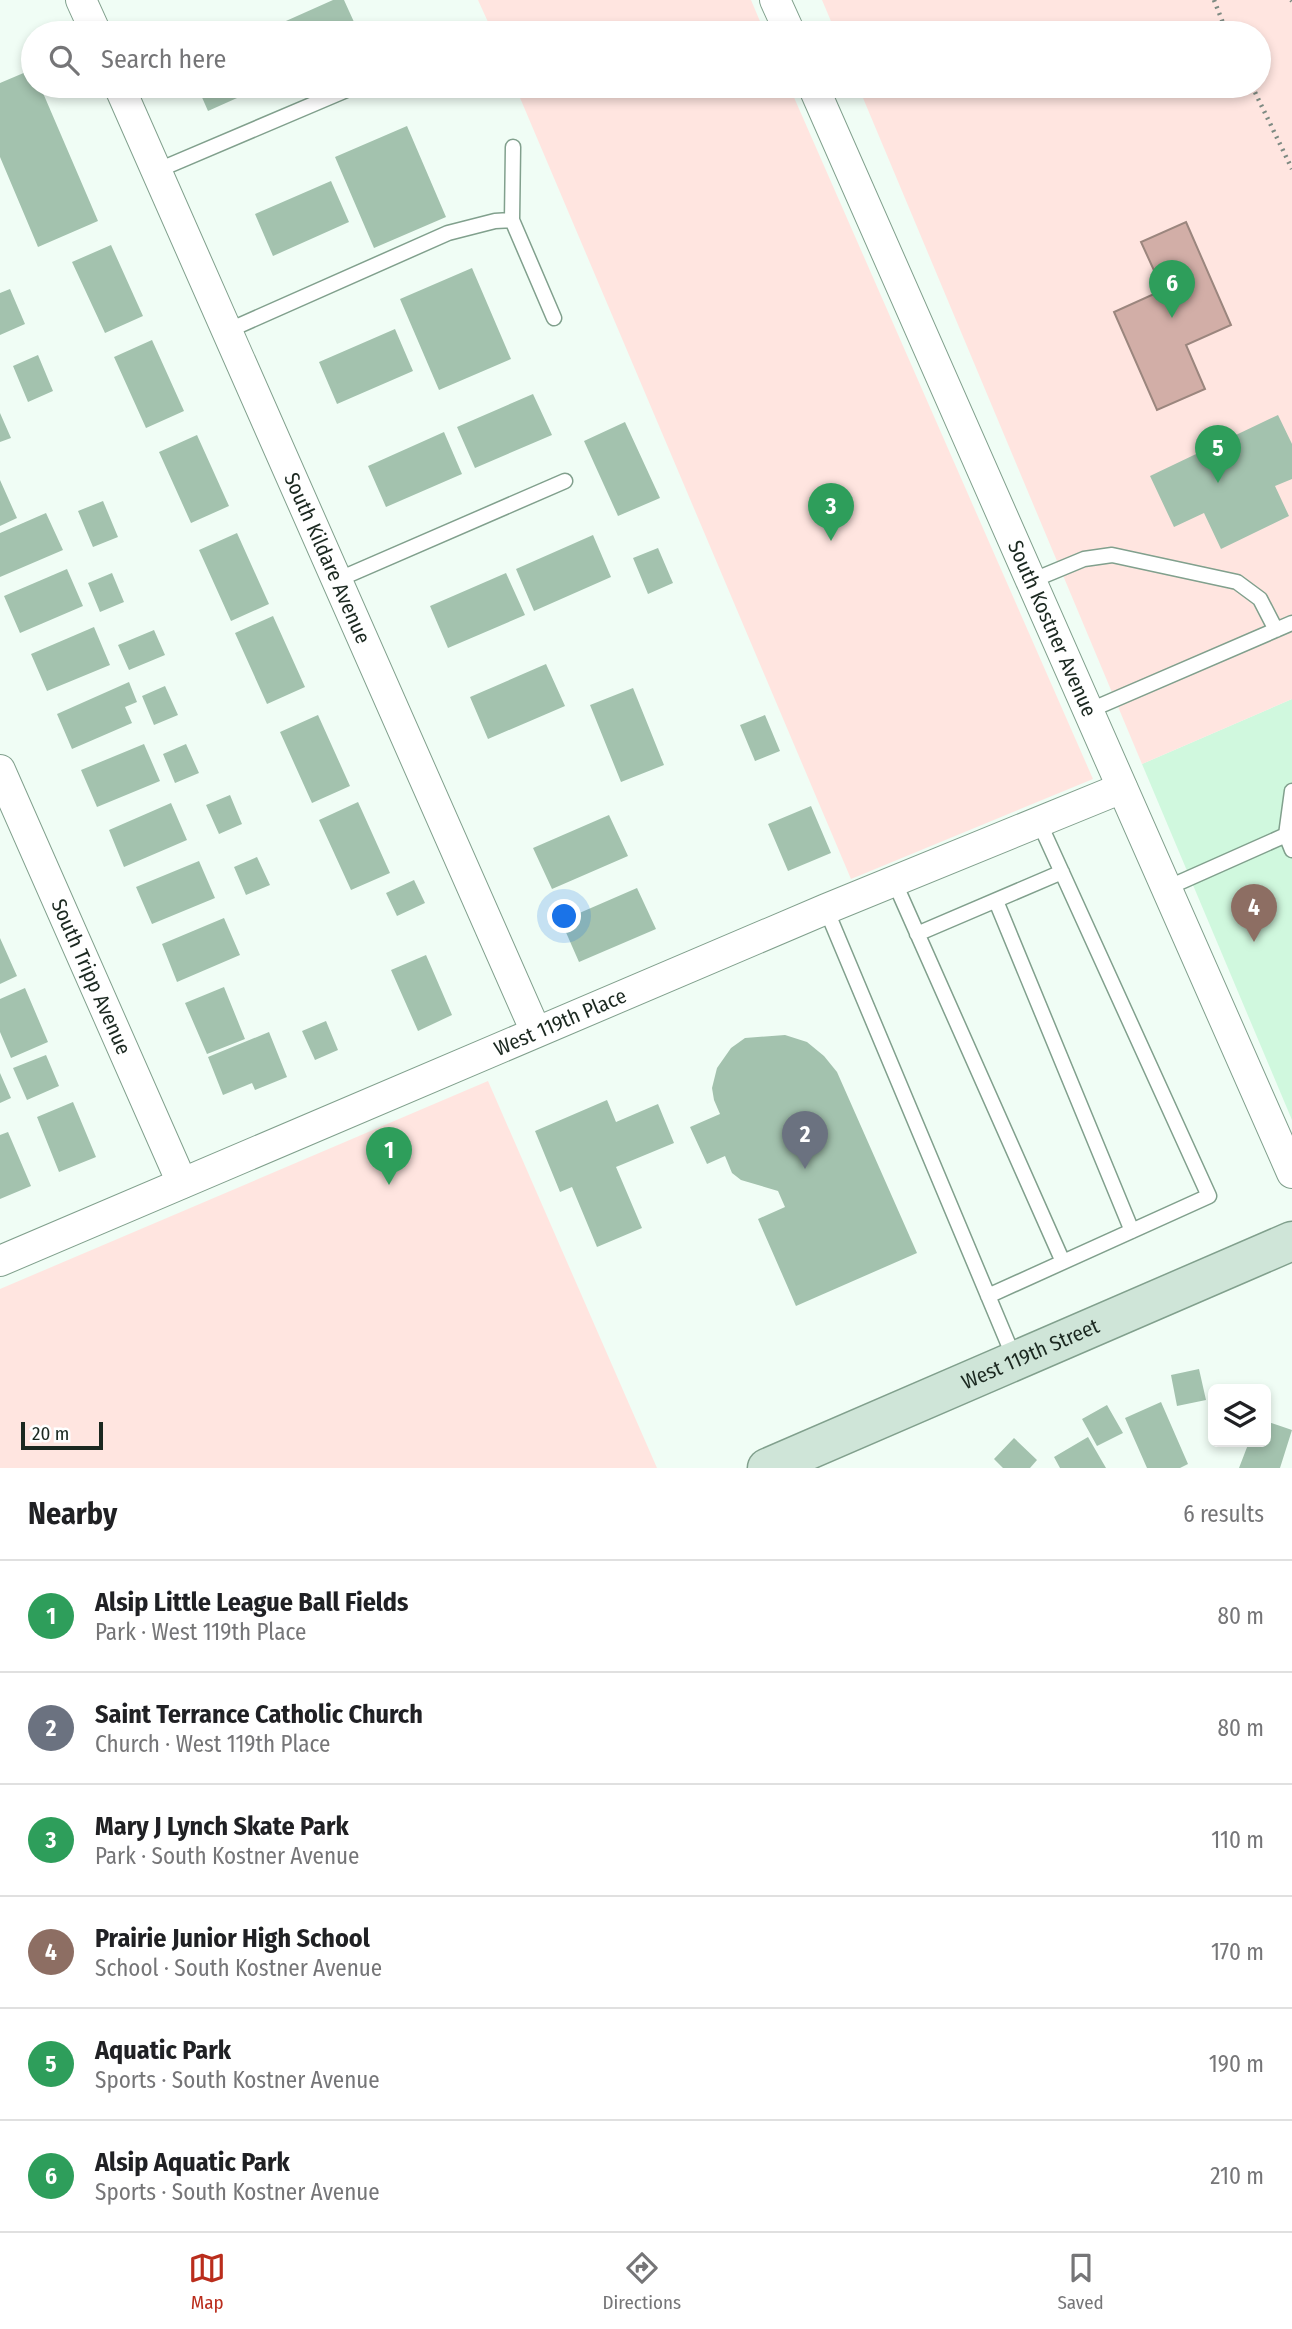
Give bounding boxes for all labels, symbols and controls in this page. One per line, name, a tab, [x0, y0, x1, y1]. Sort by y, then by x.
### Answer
search box	[21, 21, 1271, 98]
icon: search	[45, 41, 83, 79]
text: Search here	[101, 44, 226, 75]
pin: 6	[1149, 260, 1195, 318]
pin: 5	[1195, 425, 1241, 483]
street label: South Kildare Avenue	[278, 469, 376, 648]
pin: 3	[808, 483, 854, 541]
street label: South Kostner Avenue	[1002, 537, 1102, 721]
pin: 4	[1231, 884, 1277, 942]
street label: South Tripp Avenue	[45, 895, 137, 1059]
your location	[547, 899, 581, 933]
street label: West 119th Place	[490, 983, 630, 1062]
pin: 2	[782, 1111, 828, 1169]
pin: 1	[366, 1127, 412, 1185]
street label: West 119th Street	[958, 1313, 1103, 1395]
map controls	[1208, 1384, 1271, 1447]
button: layers	[1208, 1384, 1271, 1447]
scale bar	[21, 1419, 103, 1451]
text: 20 m	[32, 1422, 69, 1445]
text: Nearby	[28, 1496, 117, 1532]
text: 6 results	[1183, 1500, 1264, 1528]
text: Alsip Little League Ball Fields	[95, 1587, 408, 1618]
text: 1	[46, 1602, 56, 1630]
text: 80 m	[1217, 1602, 1264, 1630]
text: Park · West 119th Place	[95, 1618, 306, 1646]
text: Saint Terrance Catholic Church	[95, 1699, 423, 1730]
text: 2	[46, 1714, 56, 1742]
text: 80 m	[1217, 1714, 1264, 1742]
text: Church · West 119th Place	[95, 1730, 330, 1758]
text: Mary J Lynch Skate Park	[95, 1811, 349, 1842]
text: 3	[46, 1826, 56, 1854]
text: 110 m	[1211, 1826, 1264, 1854]
text: Park · South Kostner Avenue	[95, 1842, 359, 1870]
text: Prairie Junior High School	[95, 1923, 370, 1954]
text: 4	[45, 1938, 57, 1966]
text: 170 m	[1211, 1938, 1264, 1966]
text: School · South Kostner Avenue	[95, 1954, 382, 1982]
text: Aquatic Park	[95, 2035, 231, 2066]
text: 5	[45, 2050, 57, 2078]
text: 190 m	[1209, 2050, 1264, 2078]
text: Sports · South Kostner Avenue	[95, 2066, 380, 2094]
text: Alsip Aquatic Park	[95, 2147, 290, 2178]
text: 6	[45, 2162, 57, 2190]
text: 210 m	[1210, 2162, 1264, 2190]
text: Sports · South Kostner Avenue	[95, 2178, 380, 2206]
tab: Map	[188, 2249, 226, 2314]
tab: Directions	[602, 2249, 681, 2314]
tab: Saved	[1057, 2249, 1104, 2314]

